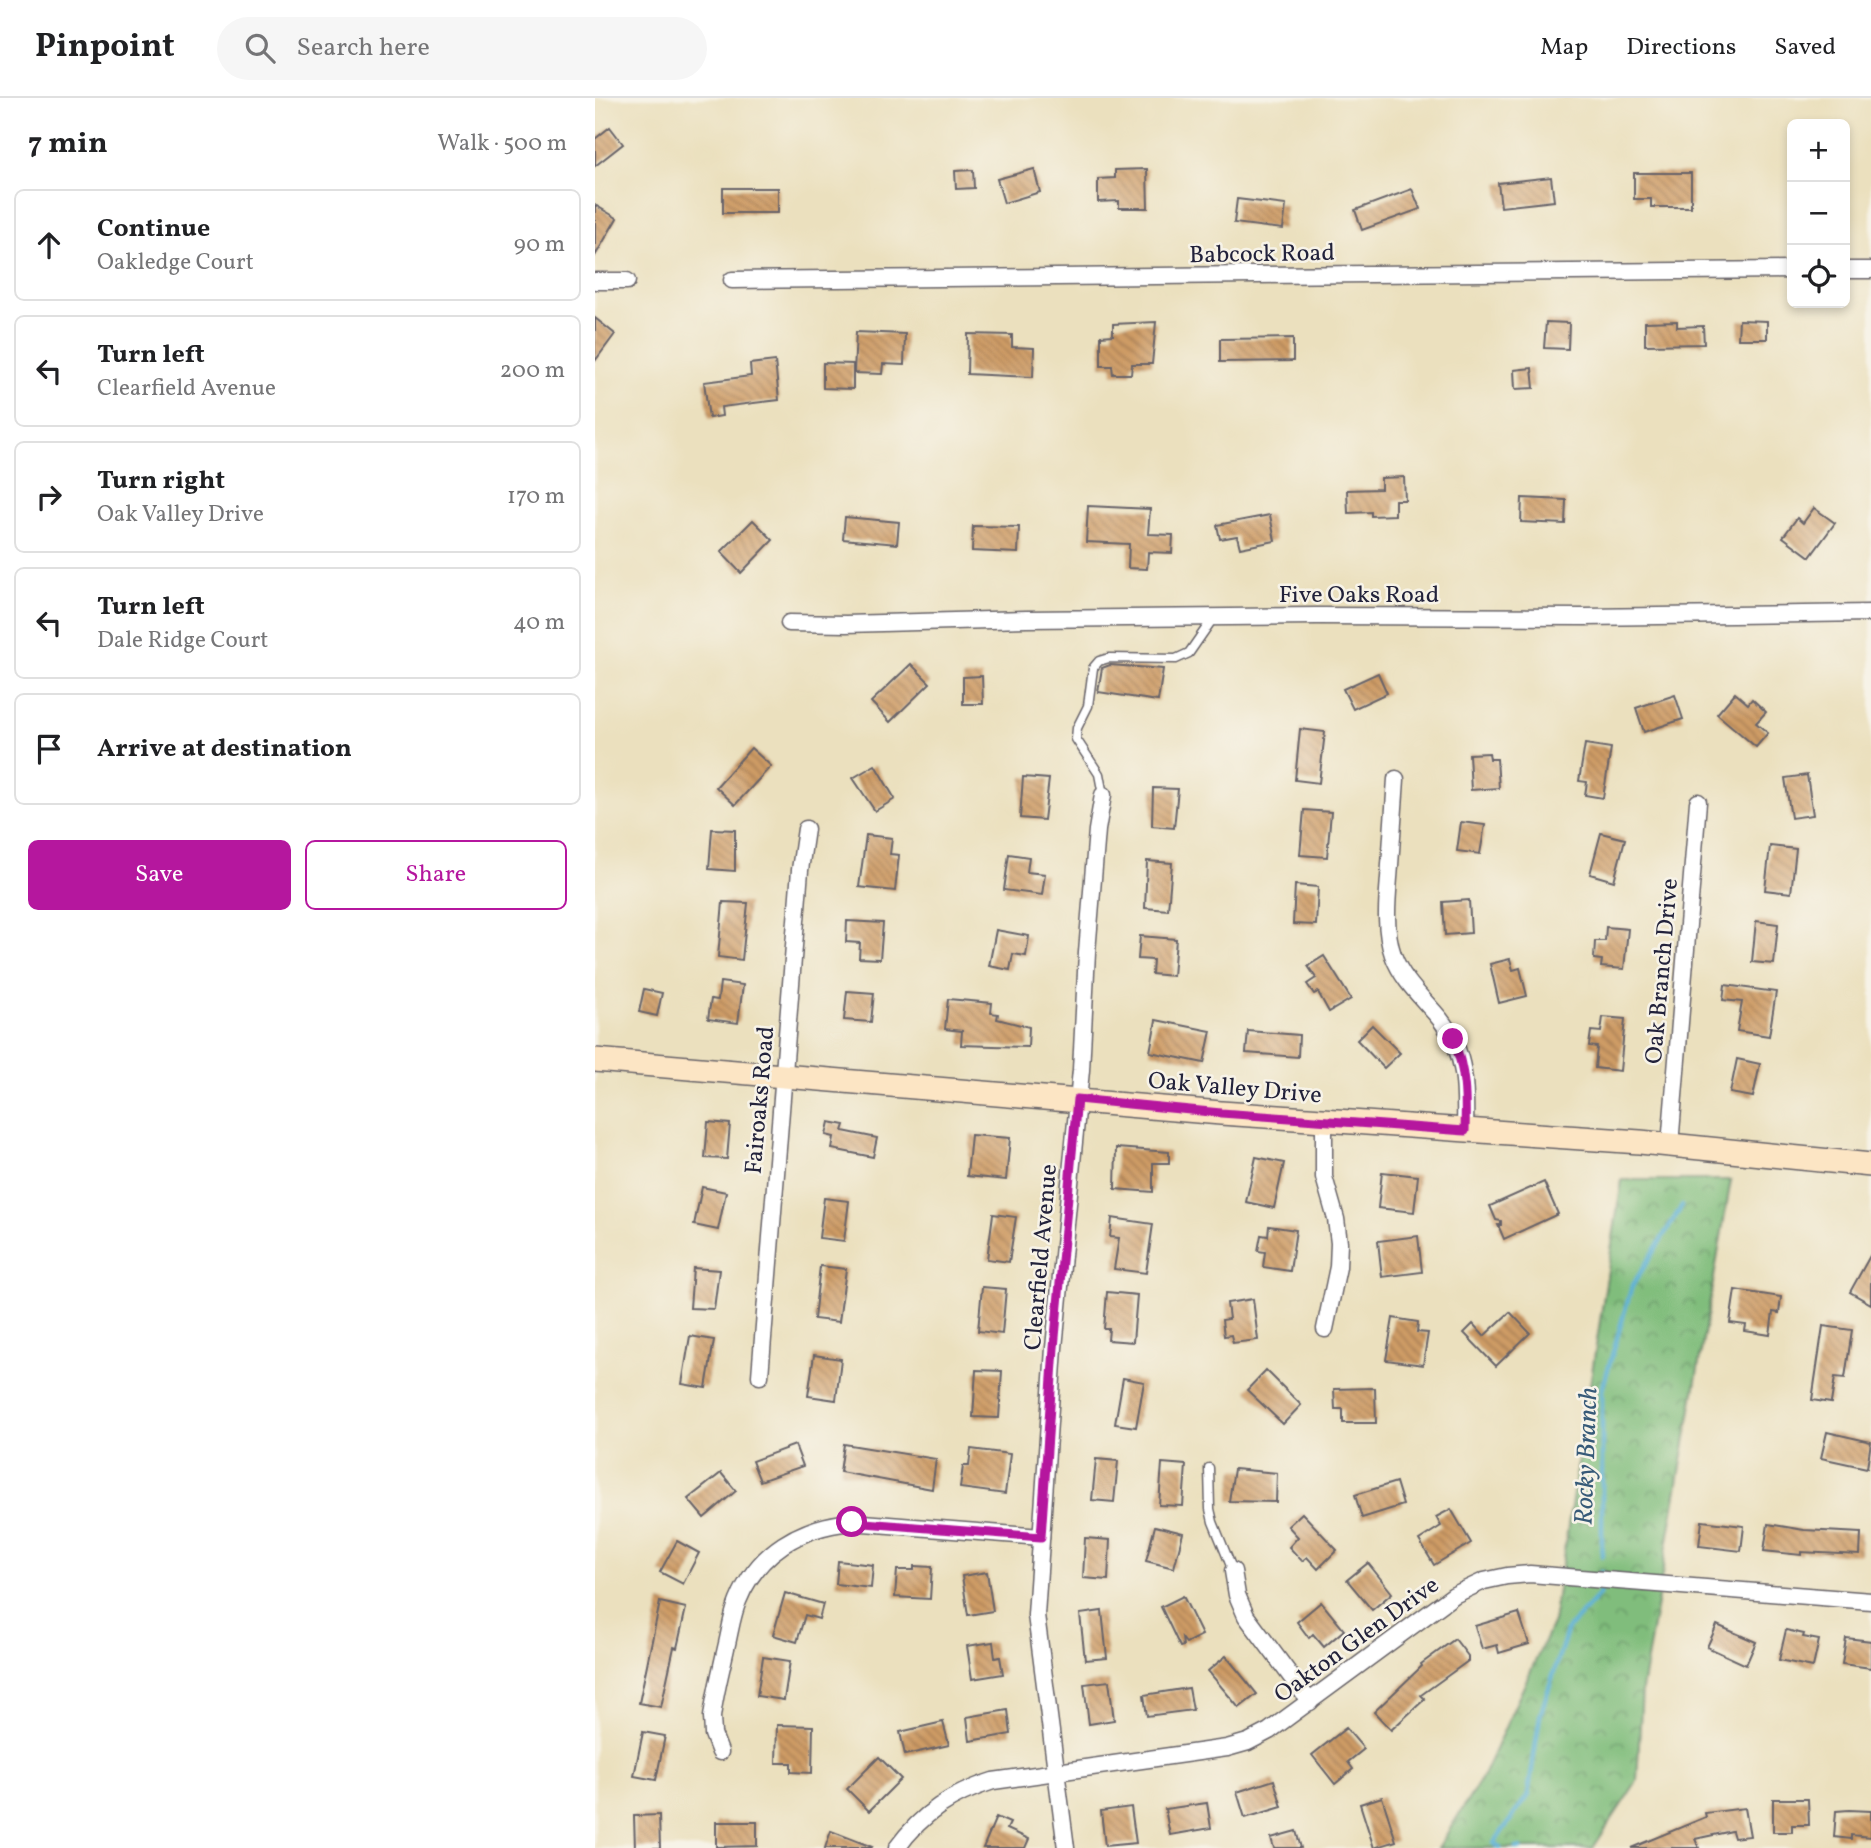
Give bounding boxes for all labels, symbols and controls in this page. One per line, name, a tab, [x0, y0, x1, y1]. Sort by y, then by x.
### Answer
search box	[217, 17, 707, 80]
text: Pinpoint	[35, 25, 175, 71]
icon: search	[241, 29, 279, 67]
text: Search here	[297, 30, 430, 66]
text: Map	[1540, 31, 1588, 65]
text: Directions	[1626, 31, 1736, 65]
text: Saved	[1774, 31, 1836, 65]
map controls	[1787, 119, 1850, 308]
button: +	[1787, 119, 1850, 182]
text: 7 min	[28, 123, 108, 165]
text: Walk · 500 m	[437, 128, 567, 160]
button: −	[1787, 182, 1850, 245]
text: Continue	[97, 211, 210, 247]
icon: ahead	[30, 226, 68, 264]
text: 90 m	[514, 229, 565, 261]
street label: Babcock Road	[1189, 237, 1335, 273]
button: locate	[1787, 245, 1850, 308]
text: Oakledge Court	[97, 247, 254, 279]
text: Turn left	[97, 337, 205, 373]
icon: left	[30, 352, 68, 390]
text: 200 m	[500, 355, 565, 387]
text: Clearfield Avenue	[97, 373, 276, 405]
text: Turn right	[97, 463, 225, 499]
icon: right	[30, 478, 68, 516]
text: 170 m	[507, 481, 565, 513]
text: Oak Valley Drive	[97, 499, 264, 531]
street label: Five Oaks Road	[1279, 579, 1439, 613]
text: Turn left	[97, 589, 205, 625]
icon: left	[30, 604, 68, 642]
text: 40 m	[513, 607, 565, 639]
text: Dale Ridge Court	[97, 625, 268, 657]
icon: arrive	[30, 730, 68, 768]
text: Arrive at destination	[97, 731, 352, 767]
button: Save	[28, 840, 291, 910]
button: Share	[305, 840, 567, 910]
street label: Oak Branch Drive	[1638, 877, 1688, 1066]
route end	[1437, 1023, 1468, 1054]
street label: Fairoaks Road	[738, 1025, 784, 1176]
street label: Oak Valley Drive	[1147, 1064, 1323, 1114]
street label: Clearfield Avenue	[1017, 1163, 1067, 1352]
water label: Rocky Branch	[1567, 1386, 1607, 1526]
route start	[836, 1506, 867, 1537]
street label: Oakton Glen Drive	[1268, 1569, 1447, 1712]

